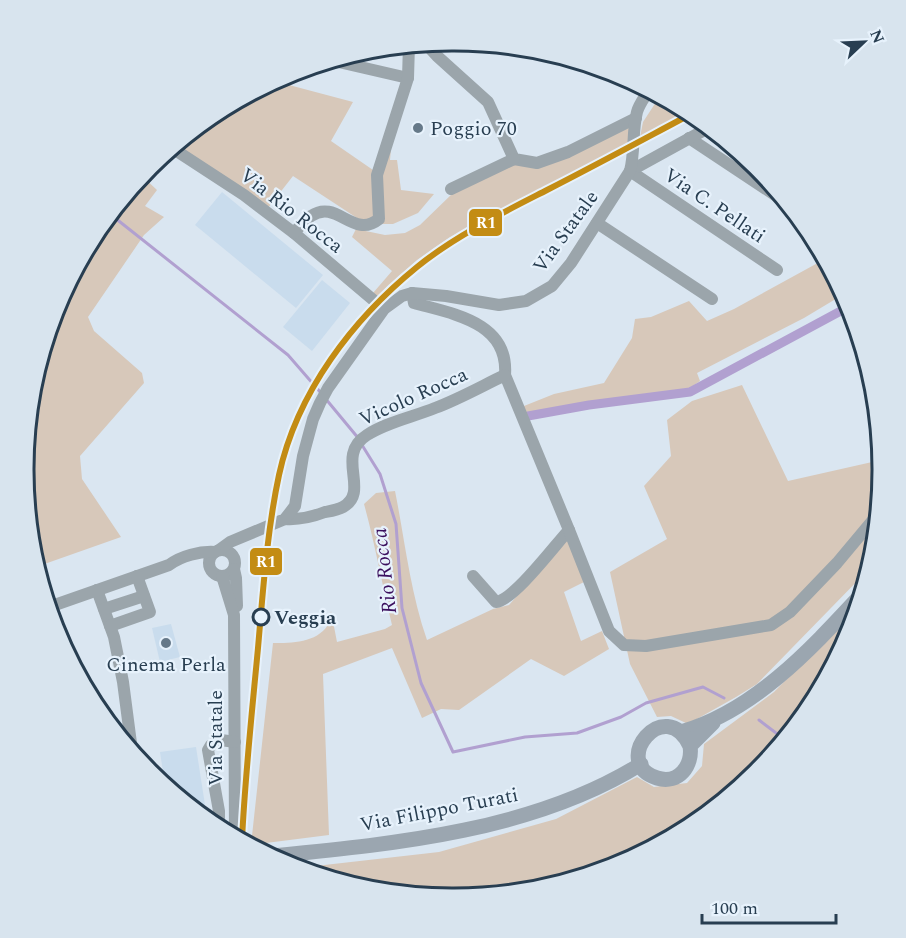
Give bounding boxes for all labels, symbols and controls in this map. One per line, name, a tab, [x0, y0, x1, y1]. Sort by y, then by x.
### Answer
north arrow	[834, 12, 894, 72]
text: N	[863, 26, 890, 47]
place label: Poggio 70	[430, 114, 517, 144]
marker: Poggio 70	[411, 121, 425, 135]
street label: Via Rio Rocca	[233, 161, 350, 261]
street label: Via C. Pellati	[657, 161, 771, 251]
street label: Via Statale	[526, 184, 606, 279]
line badge: R1	[468, 208, 503, 237]
text: R1	[476, 211, 496, 235]
street label: Vicolo Rocca	[354, 359, 473, 434]
water label: Rio Rocca	[364, 526, 406, 616]
line badge: R1	[249, 547, 283, 576]
text: R1	[256, 550, 276, 574]
place label: Veggia	[274, 603, 337, 633]
marker: Veggia	[252, 608, 270, 626]
marker: Cinema Perla	[159, 636, 173, 650]
place label: Cinema Perla	[106, 650, 226, 680]
street label: Via Statale	[201, 690, 231, 786]
street label: Via Filippo Turati	[357, 780, 521, 840]
scale bar	[702, 887, 836, 925]
text: 100 m	[711, 895, 758, 922]

